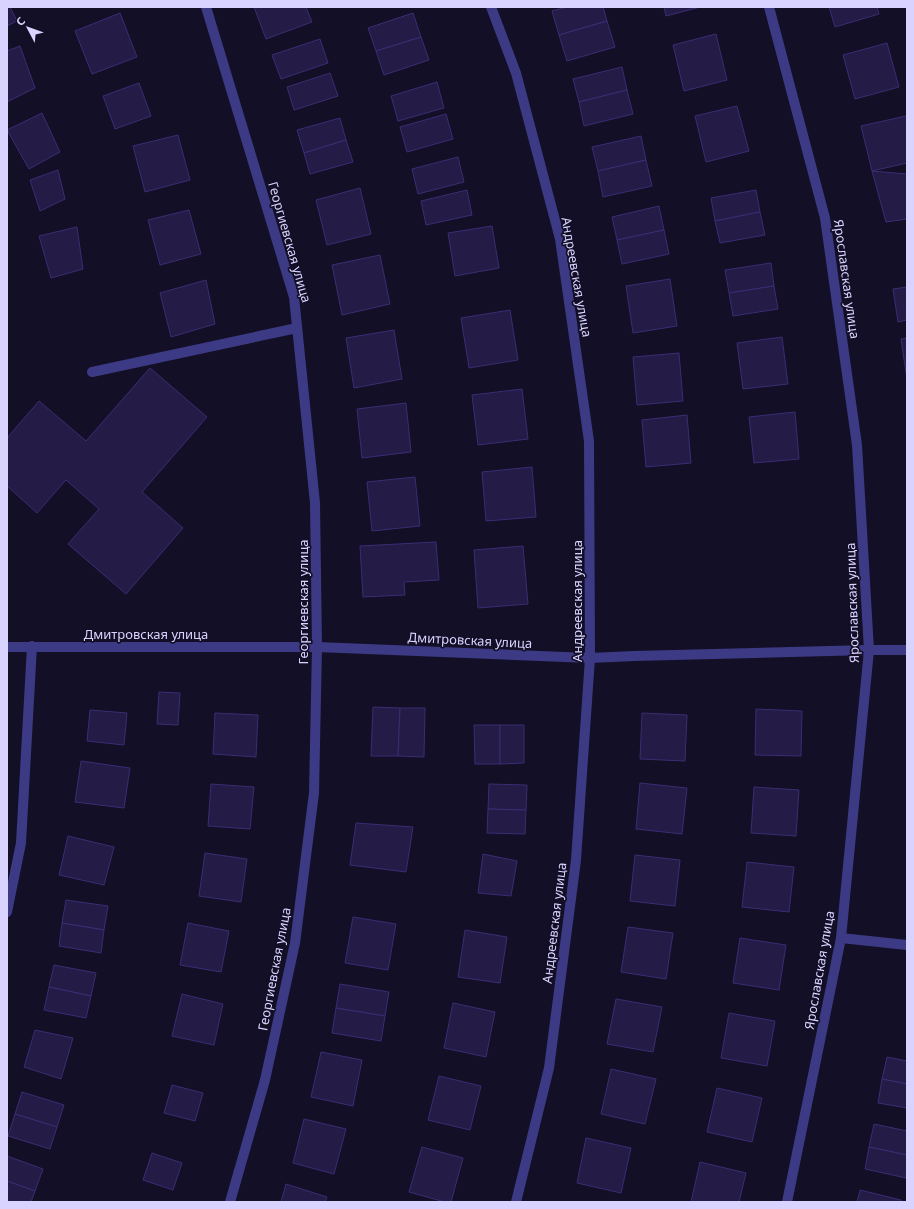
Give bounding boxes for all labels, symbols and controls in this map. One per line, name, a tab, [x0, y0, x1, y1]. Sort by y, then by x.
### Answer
north arrow	[8, 8, 48, 48]
text: С	[12, 14, 28, 29]
street label: Георгиевская улица	[264, 179, 316, 305]
street label: Андреевская улица	[558, 215, 596, 339]
street label: Ярославская улица	[830, 218, 864, 340]
street label: Георгиевская улица	[294, 539, 312, 665]
street label: Андреевская улица	[568, 540, 586, 662]
street label: Ярославская улица	[841, 542, 863, 664]
street label: Дмитровская улица	[84, 625, 208, 643]
street label: Дмитровская улица	[407, 628, 533, 652]
street label: Андреевская улица	[538, 861, 570, 985]
street label: Георгиевская улица	[253, 906, 295, 1032]
street label: Ярославская улица	[800, 909, 838, 1031]

